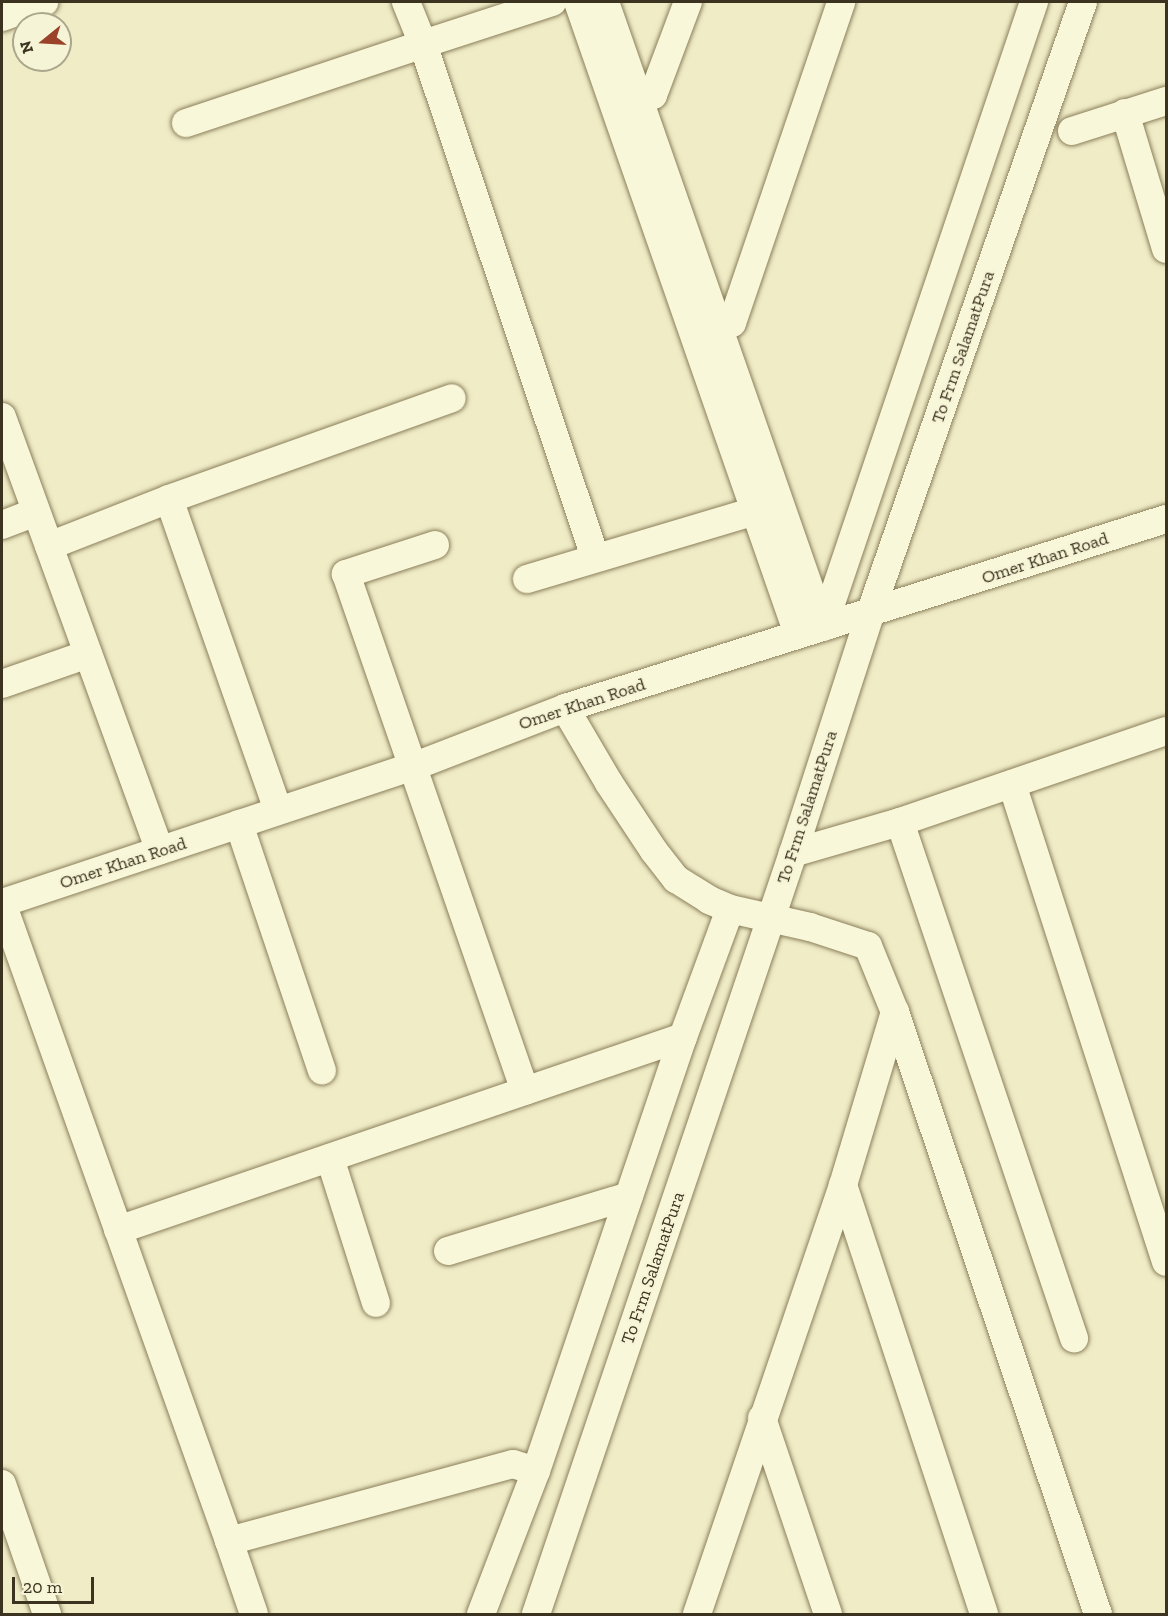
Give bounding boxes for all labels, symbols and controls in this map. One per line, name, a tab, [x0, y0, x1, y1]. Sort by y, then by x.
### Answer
north arrow	[12, 12, 72, 72]
text: N	[15, 38, 37, 56]
street label: To Frm SalamatPura	[927, 268, 999, 426]
street label: Omer Khan Road	[979, 527, 1111, 589]
street label: Omer Khan Road	[516, 673, 648, 735]
street label: To Frm SalamatPura	[772, 728, 842, 886]
street label: Omer Khan Road	[57, 832, 189, 894]
street label: To Frm SalamatPura	[617, 1189, 689, 1347]
scale bar	[15, 1565, 98, 1603]
text: 20 m	[23, 1576, 62, 1598]

